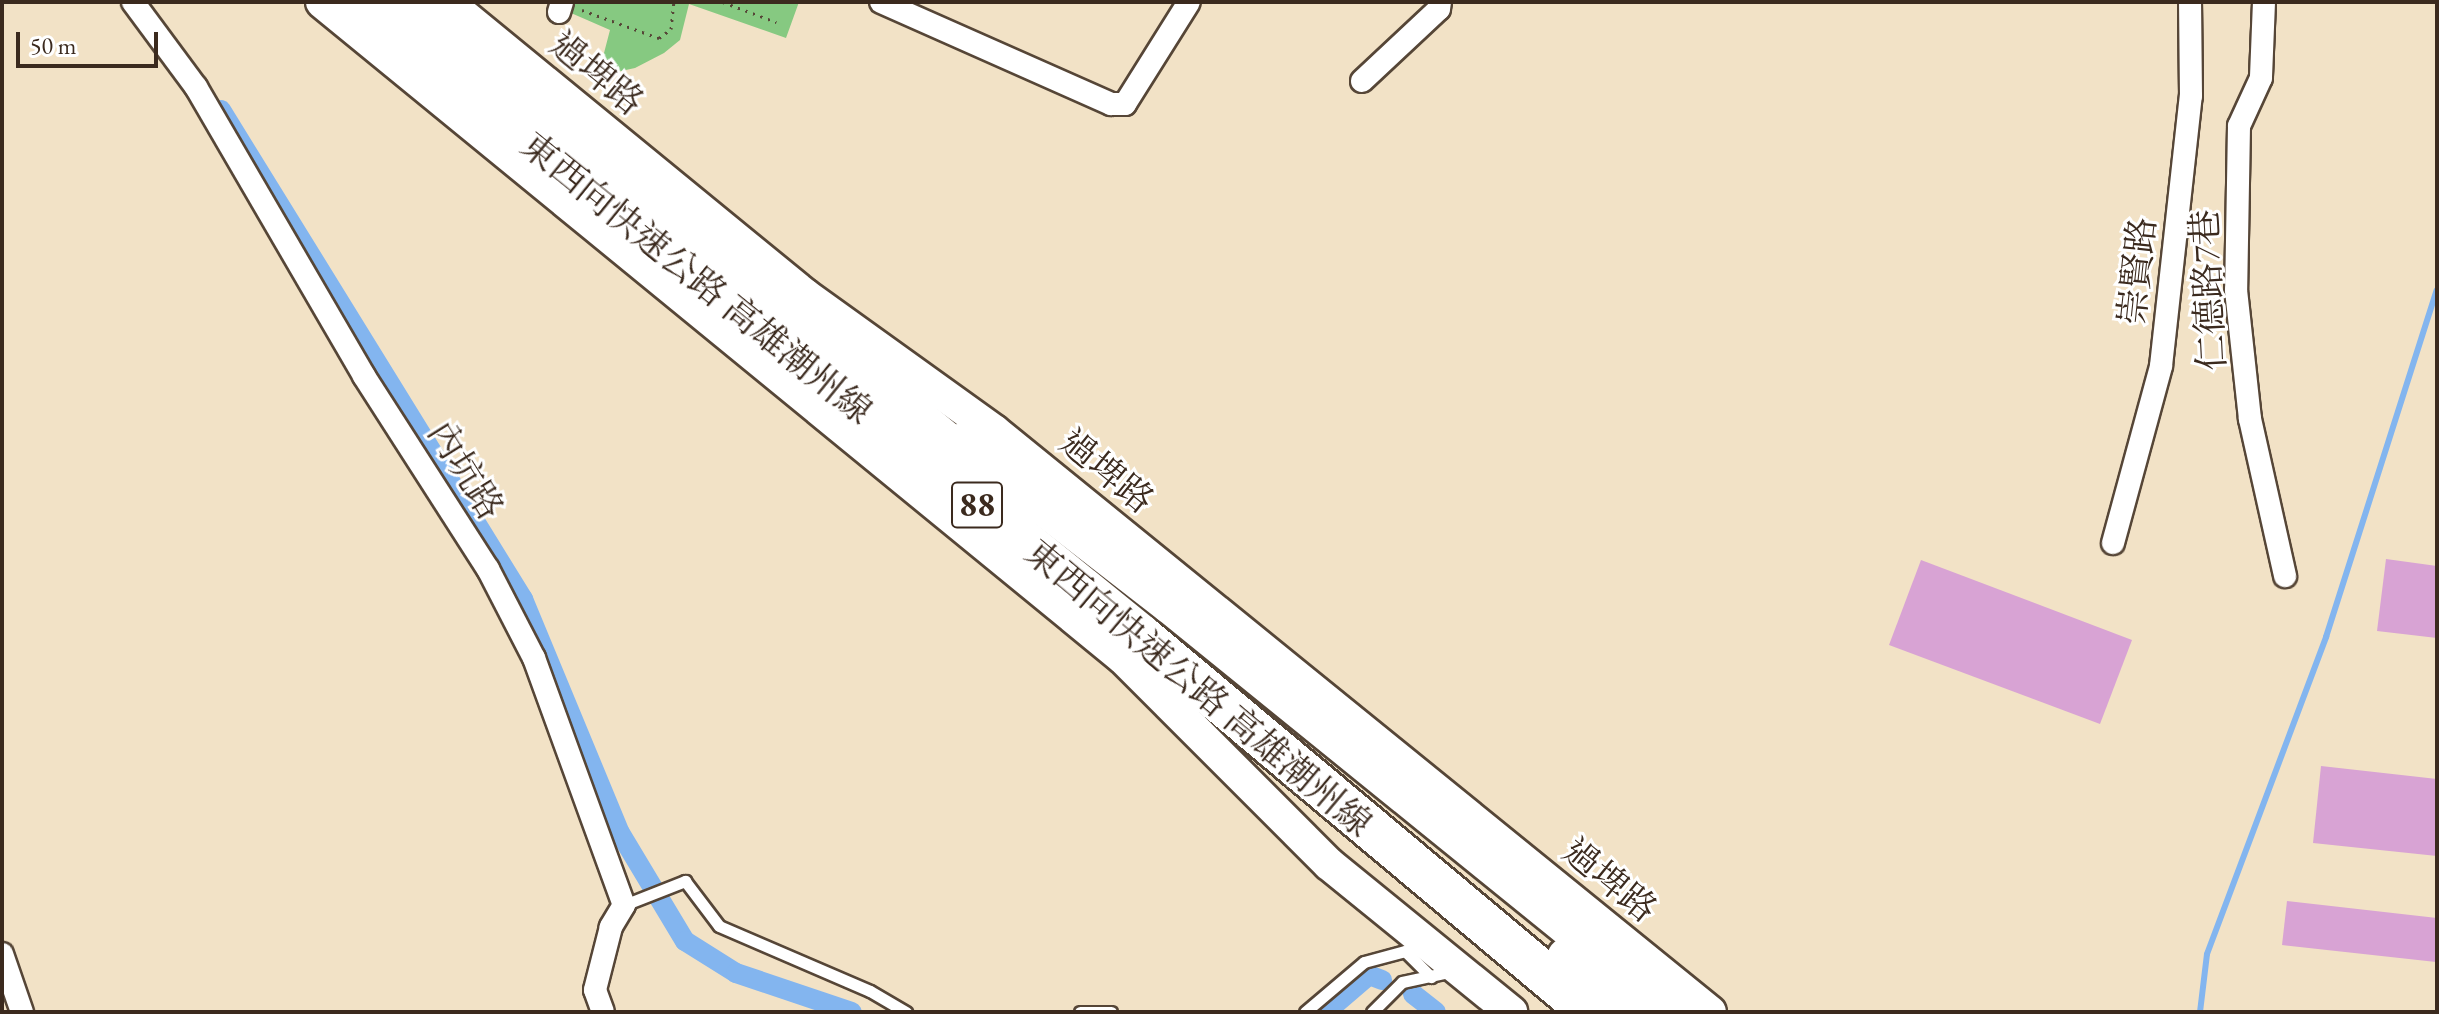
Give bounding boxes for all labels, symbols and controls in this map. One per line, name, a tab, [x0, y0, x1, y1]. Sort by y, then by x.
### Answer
scale bar	[20, 16, 162, 66]
street label: 過埤路	[541, 22, 653, 124]
text: 50 m	[30, 30, 77, 61]
street label: 東西向快速公路 高雄潮州線	[513, 123, 881, 433]
street label: 仁德路7巷	[2182, 208, 2234, 372]
street label: 崇賢路	[2110, 215, 2164, 327]
street label: 內坑路	[419, 413, 513, 527]
street label: 過埤路	[1051, 420, 1163, 522]
road number: 88	[951, 475, 1003, 535]
street label: 東西向快速公路 高雄潮州線	[1017, 530, 1381, 846]
street label: 過埤路	[1554, 829, 1666, 931]

